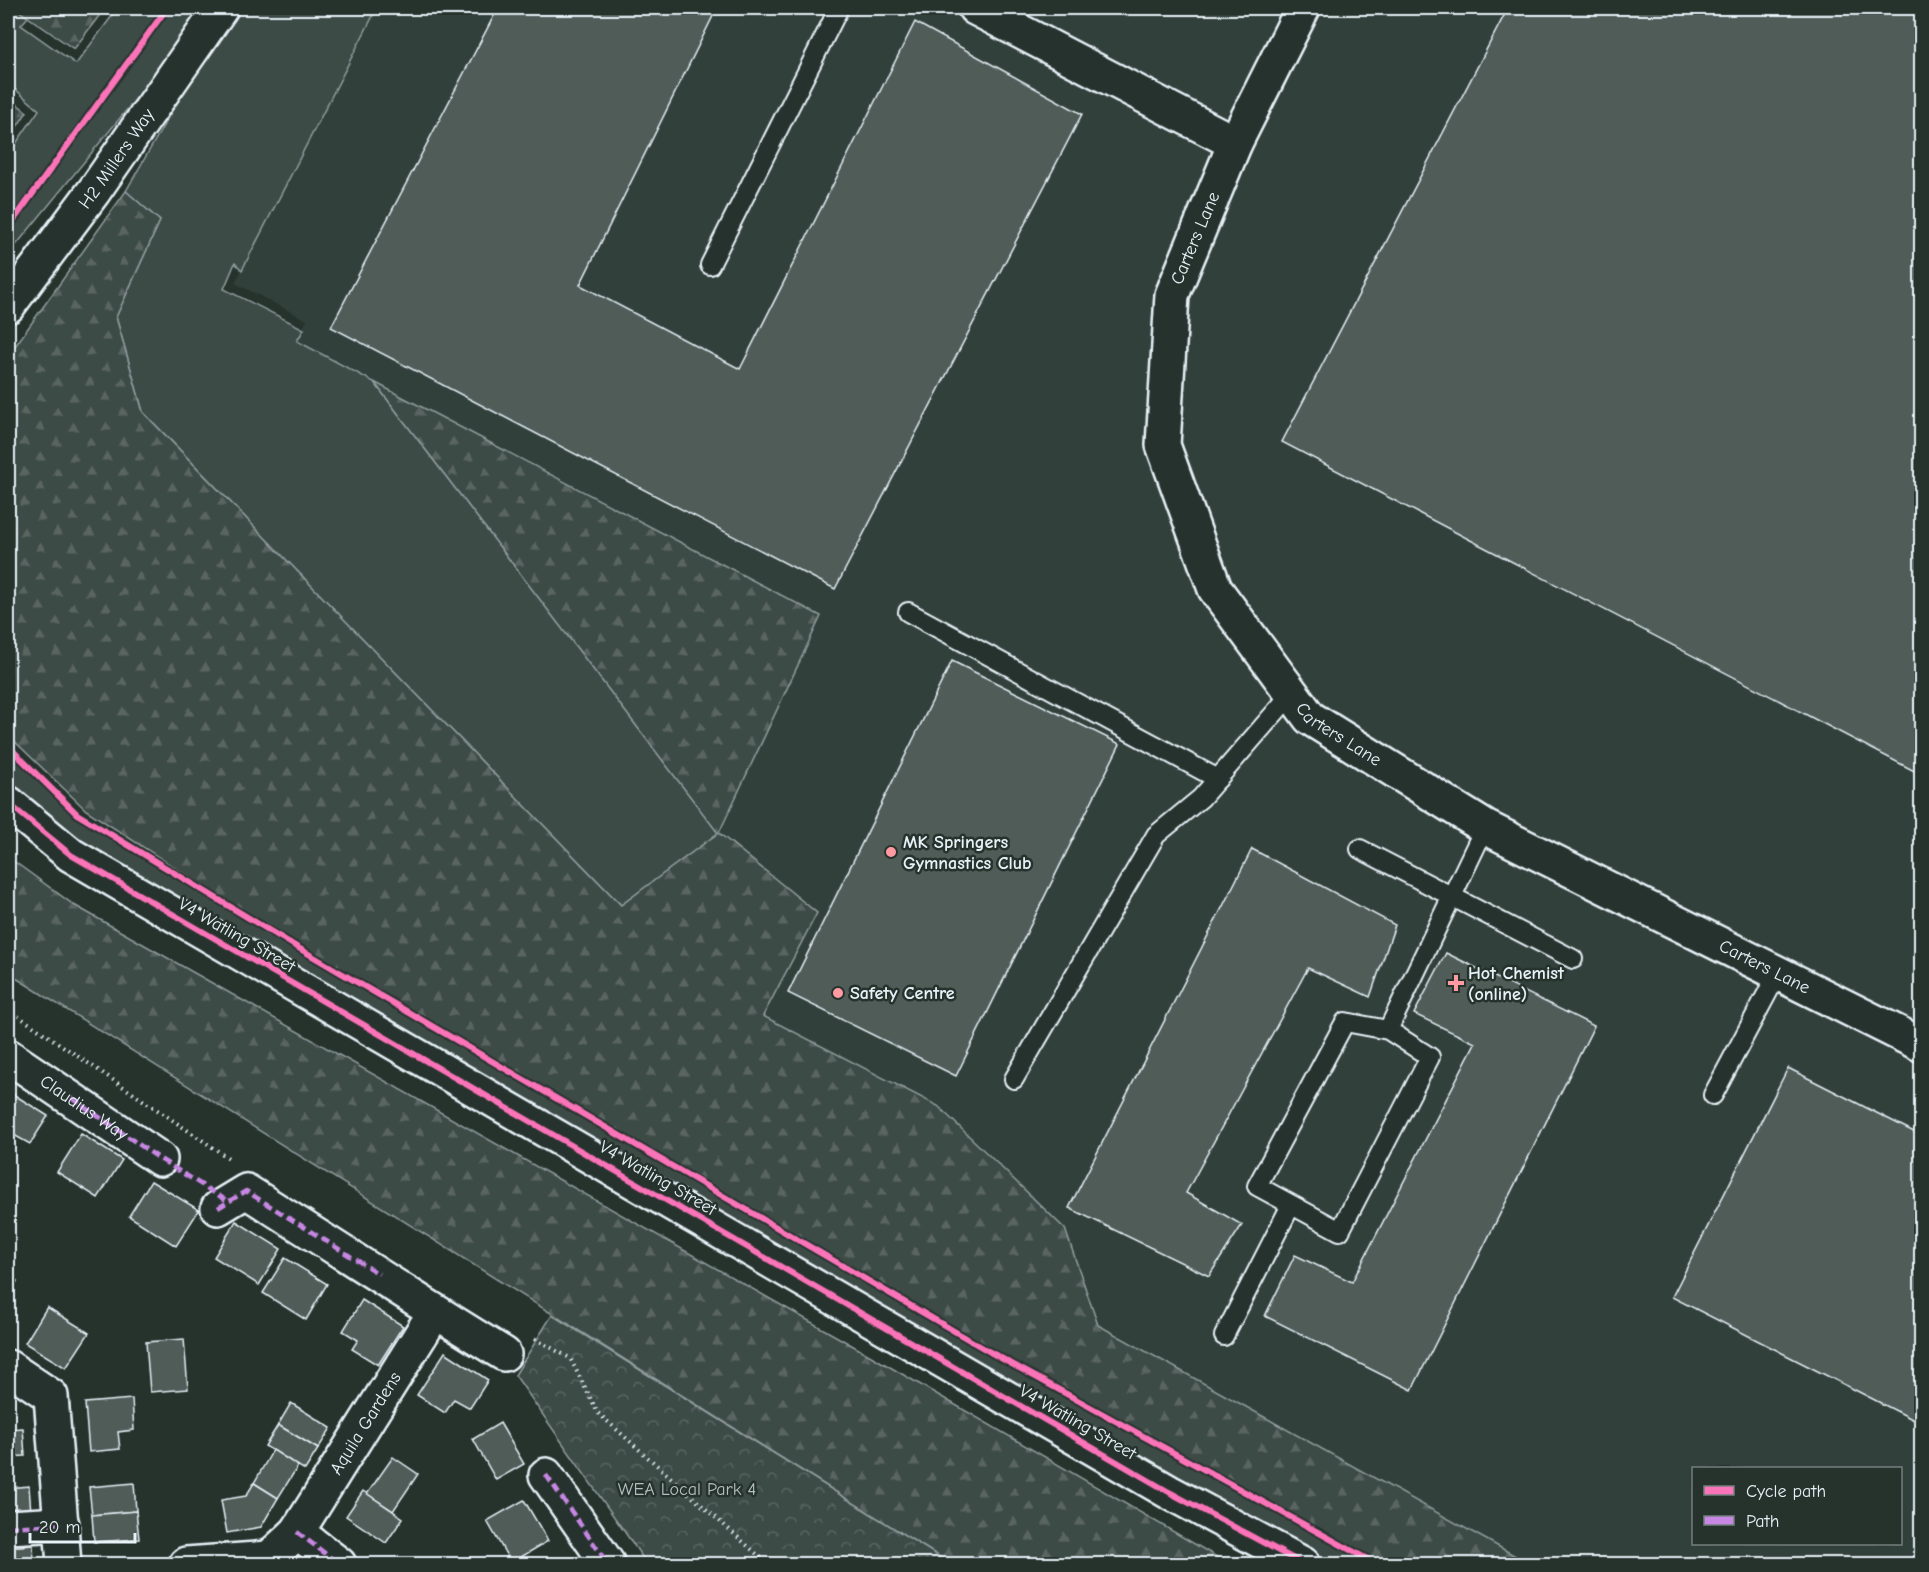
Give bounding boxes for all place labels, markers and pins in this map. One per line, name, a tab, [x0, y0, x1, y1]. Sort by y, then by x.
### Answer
place label: MK Springers Gymnastics Club	[903, 832, 1031, 874]
marker: MK Springers Gymnastics Club	[884, 845, 898, 859]
place label: Hot Chemist (online)	[1468, 963, 1565, 1005]
marker: Hot Chemist (online)	[1449, 976, 1463, 990]
place label: Safety Centre	[850, 983, 955, 1004]
marker: Safety Centre	[831, 986, 845, 1000]

